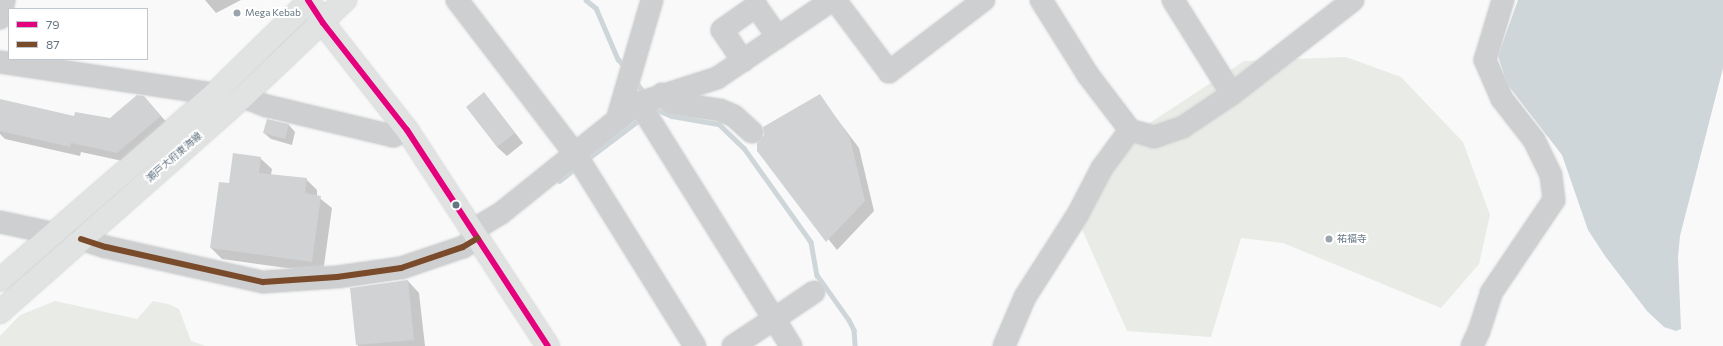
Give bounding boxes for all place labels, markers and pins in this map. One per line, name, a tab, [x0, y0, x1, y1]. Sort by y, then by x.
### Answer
place label: Mega Kebab	[245, 7, 301, 19]
marker: Mega Kebab	[232, 8, 242, 18]
unlabelled marker	[451, 200, 461, 210]
place label: 祐福寺	[1337, 233, 1367, 245]
marker: 祐福寺	[1324, 234, 1334, 244]

